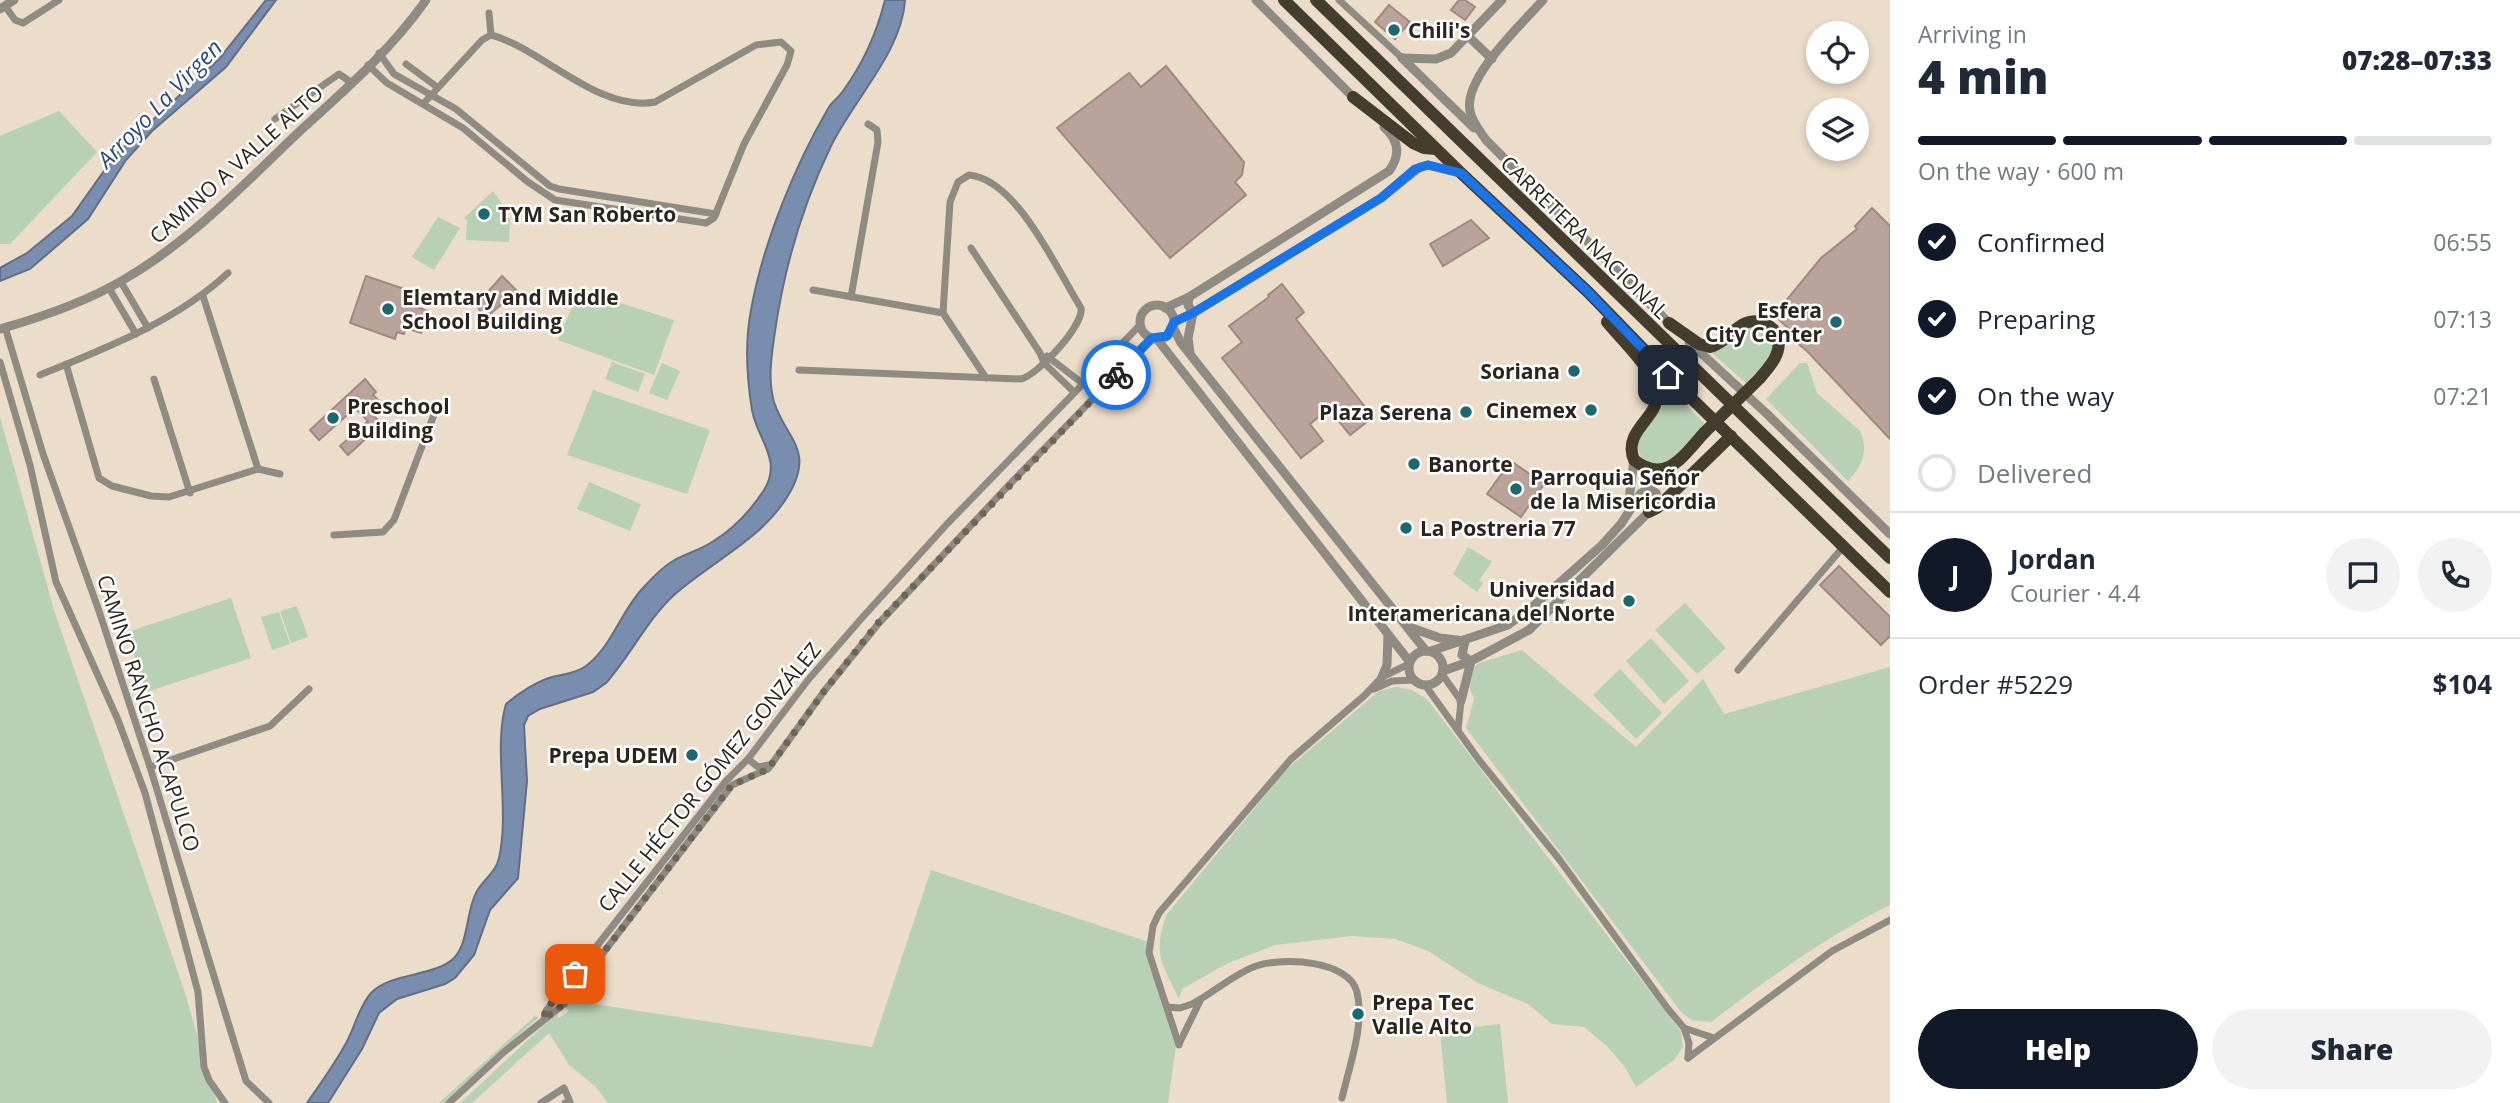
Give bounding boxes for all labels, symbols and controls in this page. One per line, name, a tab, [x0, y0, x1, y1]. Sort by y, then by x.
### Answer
place label: Chili's	[1408, 16, 1470, 44]
text: Arriving in	[1918, 18, 2027, 50]
map controls	[1806, 21, 1869, 161]
button: locate	[1806, 21, 1869, 84]
marker: Chili's	[1386, 22, 1402, 38]
water label: Arroyo La Virgen	[88, 32, 229, 176]
text: 07:28–07:33	[2342, 42, 2492, 78]
text: 4 min	[1918, 45, 2049, 107]
street label: CAMINO A VALLE ALTO	[143, 78, 329, 250]
button: layers	[1806, 98, 1869, 161]
street label: CARRETERA NACIONAL	[1495, 149, 1675, 325]
text: On the way · 600 m	[1918, 155, 2124, 187]
place label: TYM San Roberto	[498, 200, 676, 228]
marker: TYM San Roberto	[476, 206, 492, 222]
icon: check	[1918, 223, 1956, 261]
text: Confirmed	[1977, 224, 2105, 260]
text: 06:55	[2433, 226, 2492, 258]
place label: Elemtary and Middle School Building	[402, 283, 619, 335]
place label: Esfera City Center	[1705, 296, 1822, 348]
icon: check	[1918, 300, 1956, 338]
marker: Elemtary and Middle School Building	[380, 301, 396, 317]
text: Preparing	[1977, 301, 2095, 337]
text: 07:13	[2433, 303, 2492, 335]
marker: Esfera City Center	[1828, 314, 1844, 330]
courier	[1081, 340, 1151, 410]
pin	[1638, 345, 1698, 405]
icon: bike	[1097, 356, 1135, 394]
icon: home	[1649, 356, 1687, 394]
place label: Soriana	[1480, 357, 1560, 385]
marker: Soriana	[1566, 363, 1582, 379]
icon: check	[1918, 377, 1956, 415]
text: On the way	[1977, 378, 2114, 414]
text: 07:21	[2433, 380, 2492, 412]
place label: Preschool Building	[347, 392, 450, 444]
place label: Cinemex	[1486, 396, 1578, 424]
place label: Plaza Serena	[1319, 398, 1452, 426]
marker: Cinemex	[1583, 402, 1599, 418]
marker: Plaza Serena	[1458, 404, 1474, 420]
marker: Preschool Building	[325, 410, 341, 426]
place label: Banorte	[1428, 450, 1513, 478]
text: Delivered	[1977, 455, 2092, 491]
marker: Banorte	[1406, 456, 1422, 472]
place label: Parroquia Señor de la Misericordia	[1530, 463, 1716, 515]
marker: Parroquia Señor de la Misericordia	[1508, 481, 1524, 497]
place label: La Postreria 77	[1420, 514, 1576, 542]
marker: La Postreria 77	[1398, 520, 1414, 536]
button: chat	[2326, 538, 2400, 612]
button: phone	[2418, 538, 2492, 612]
text: Jordan	[2010, 541, 2096, 577]
text: J	[1951, 557, 1959, 593]
street label: CAMINO RANCHO ACAPULCO	[91, 571, 207, 855]
place label: Universidad Interamericana del Norte	[1347, 575, 1615, 627]
text: Courier · 4.4	[2010, 577, 2140, 609]
marker: Universidad Interamericana del Norte	[1621, 593, 1637, 609]
street label: CALLE HÉCTOR GÓMEZ GONZÁLEZ	[591, 636, 827, 918]
text: Order #5229	[1918, 666, 2073, 702]
text: $104	[2433, 666, 2492, 702]
place label: Prepa UDEM	[548, 741, 678, 769]
marker: Prepa UDEM	[684, 747, 700, 763]
pin	[545, 944, 605, 1004]
icon: bag	[556, 955, 594, 993]
place label: Prepa Tec Valle Alto	[1372, 988, 1474, 1040]
marker: Prepa Tec Valle Alto	[1350, 1006, 1366, 1022]
button: Help	[1918, 1009, 2198, 1089]
button: Share	[2212, 1009, 2492, 1089]

